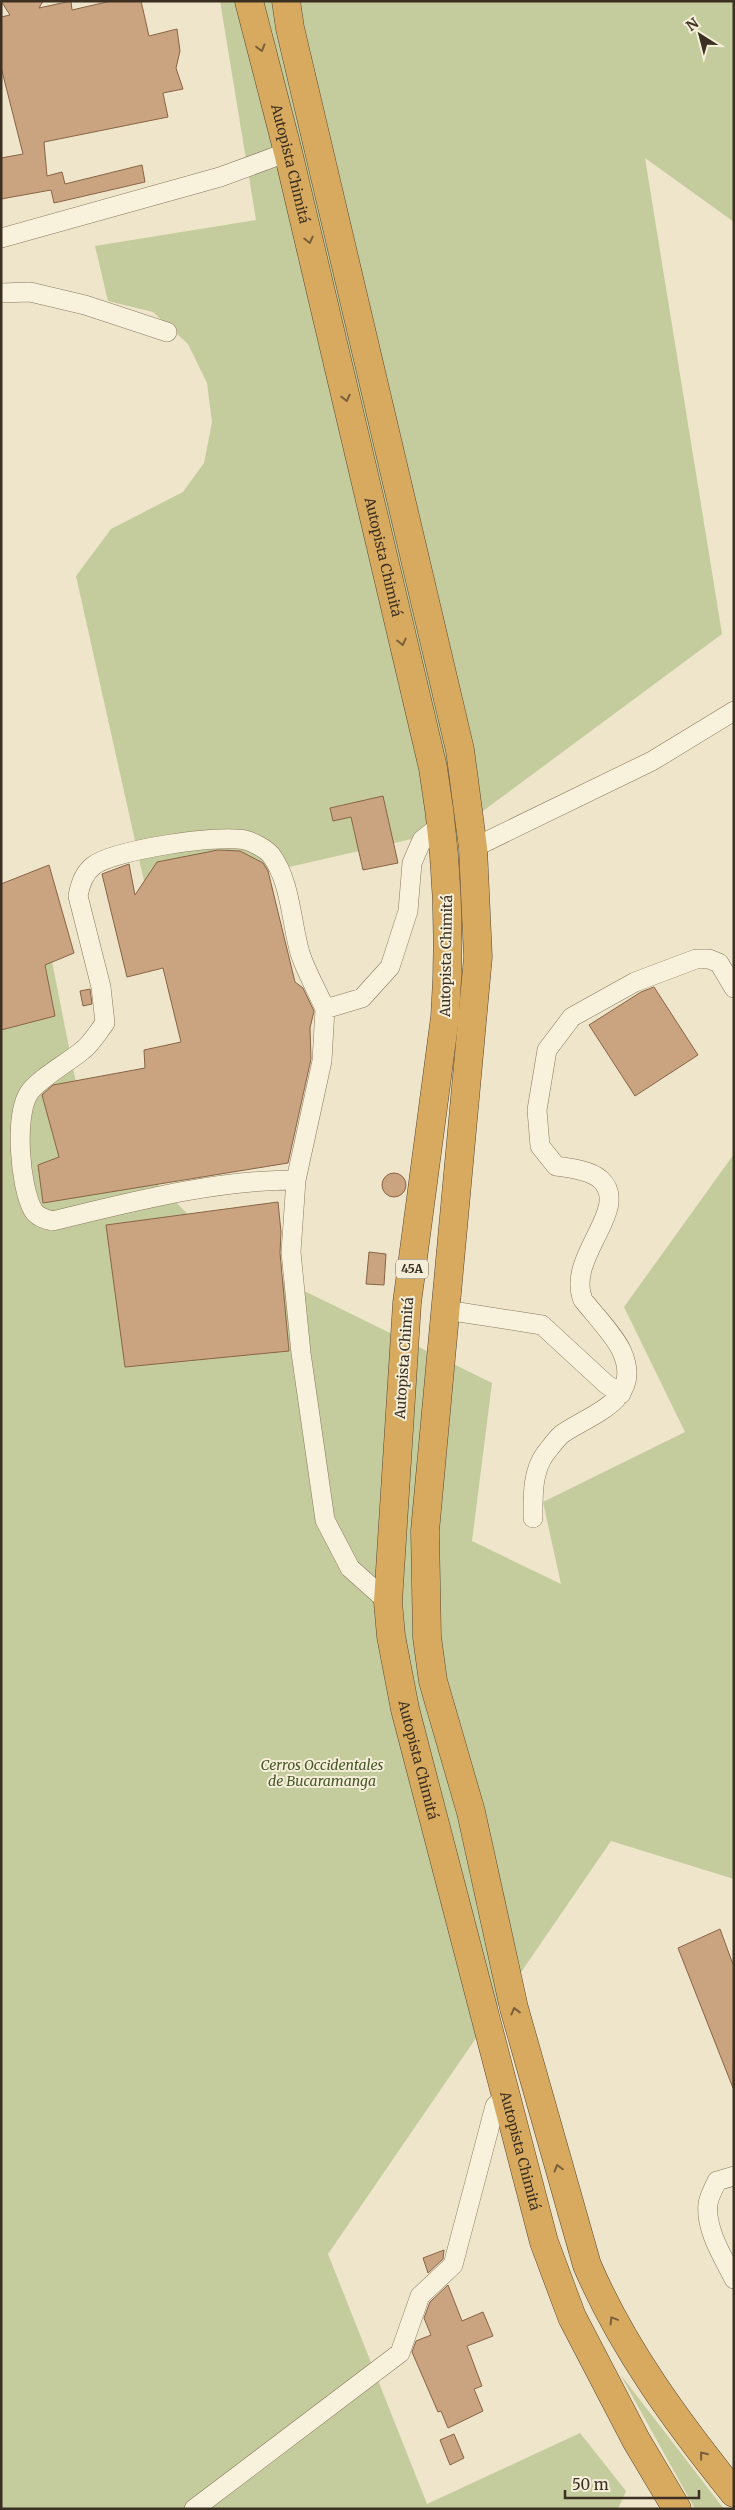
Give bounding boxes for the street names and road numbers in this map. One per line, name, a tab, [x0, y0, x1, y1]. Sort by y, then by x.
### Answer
street label: Autopista Chimitá	[267, 101, 314, 226]
street label: Autopista Chimitá	[360, 494, 406, 619]
street label: Autopista Chimitá	[436, 894, 456, 1018]
road number: 45A	[396, 1260, 428, 1278]
street label: Autopista Chimitá	[391, 1296, 417, 1421]
street label: Autopista Chimitá	[394, 1698, 443, 1822]
street label: Autopista Chimitá	[496, 2089, 545, 2213]

